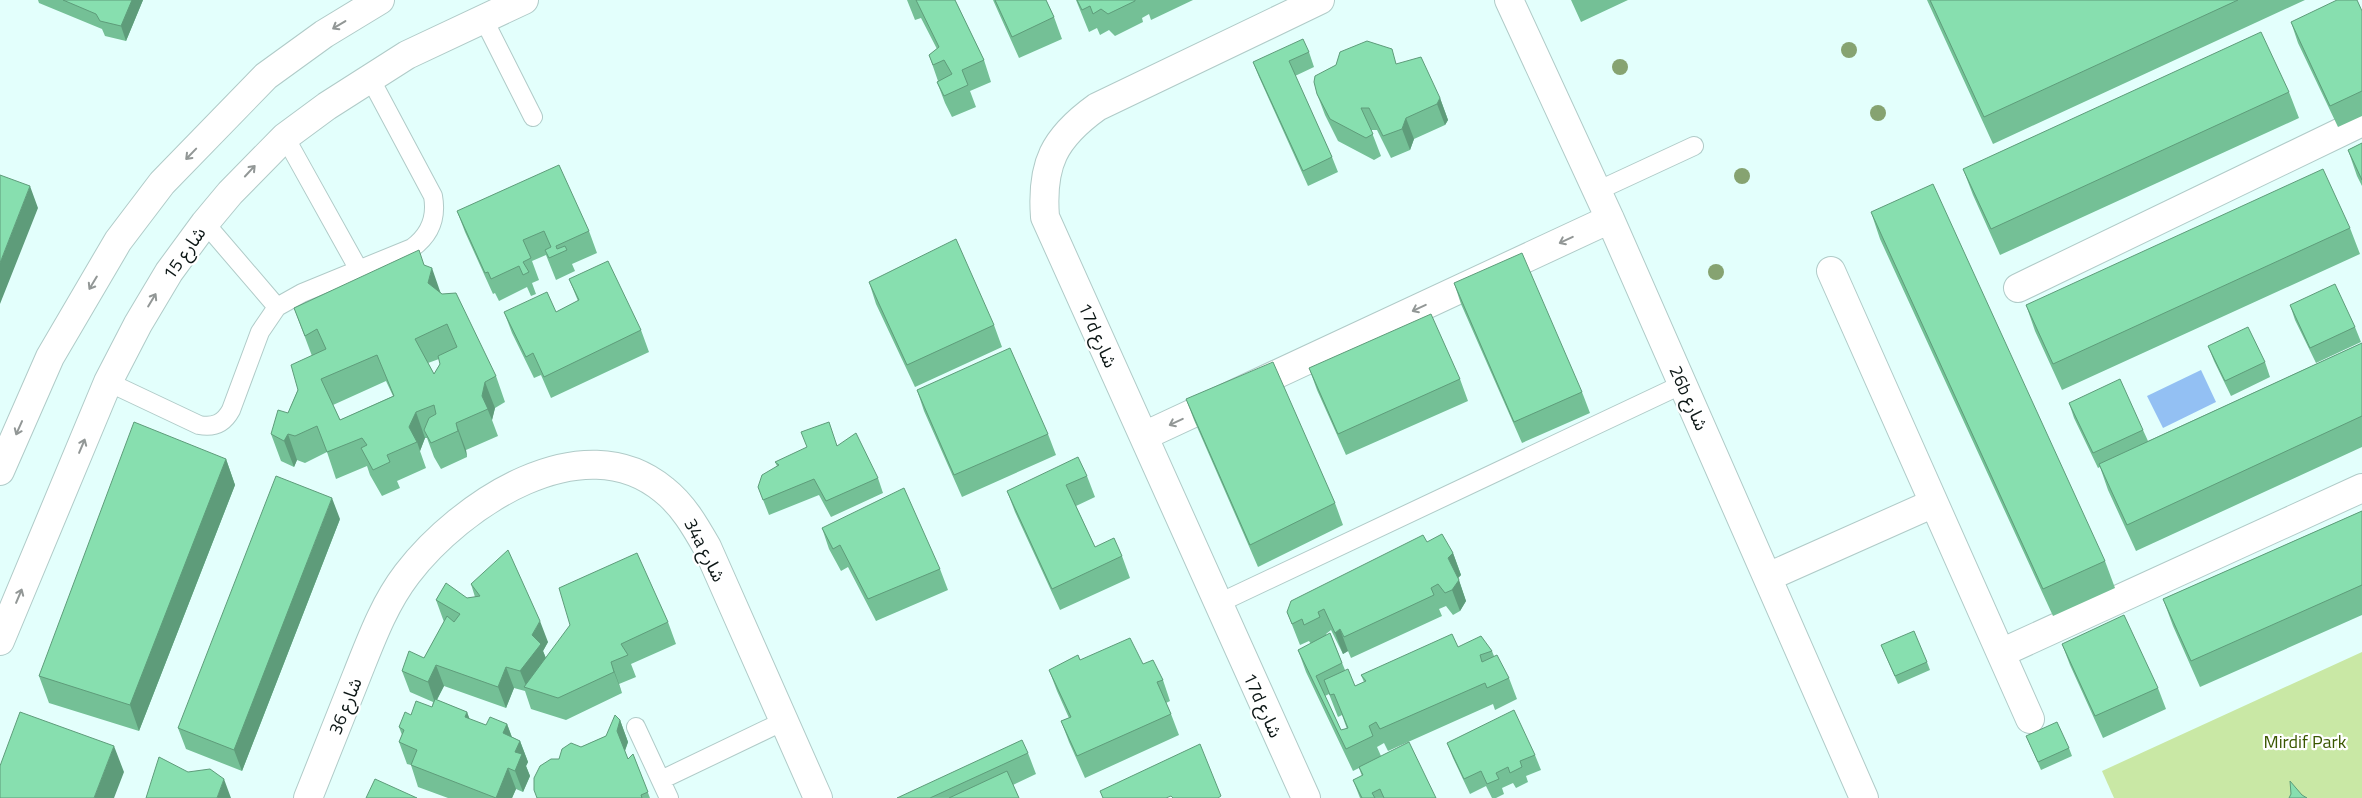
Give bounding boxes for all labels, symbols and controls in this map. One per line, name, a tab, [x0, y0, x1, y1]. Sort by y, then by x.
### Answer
one-way arrow	[332, 21, 346, 31]
one-way arrow	[184, 148, 197, 160]
one-way arrow	[244, 165, 256, 178]
street label: شارع 15	[156, 221, 213, 286]
one-way arrow	[1559, 235, 1574, 245]
one-way arrow	[87, 276, 97, 290]
one-way arrow	[148, 294, 158, 308]
street label: 17d شارع	[1071, 298, 1124, 372]
one-way arrow	[1412, 304, 1427, 314]
street label: 26b شارع	[1662, 361, 1715, 435]
one-way arrow	[1169, 417, 1184, 427]
one-way arrow	[14, 420, 24, 435]
one-way arrow	[77, 439, 87, 454]
street label: 34a شارع	[677, 513, 733, 587]
one-way arrow	[14, 589, 24, 604]
street label: 17d شارع	[1236, 668, 1289, 742]
street label: شارع 36	[321, 673, 370, 739]
park label: Mirdif Park	[2264, 728, 2347, 755]

